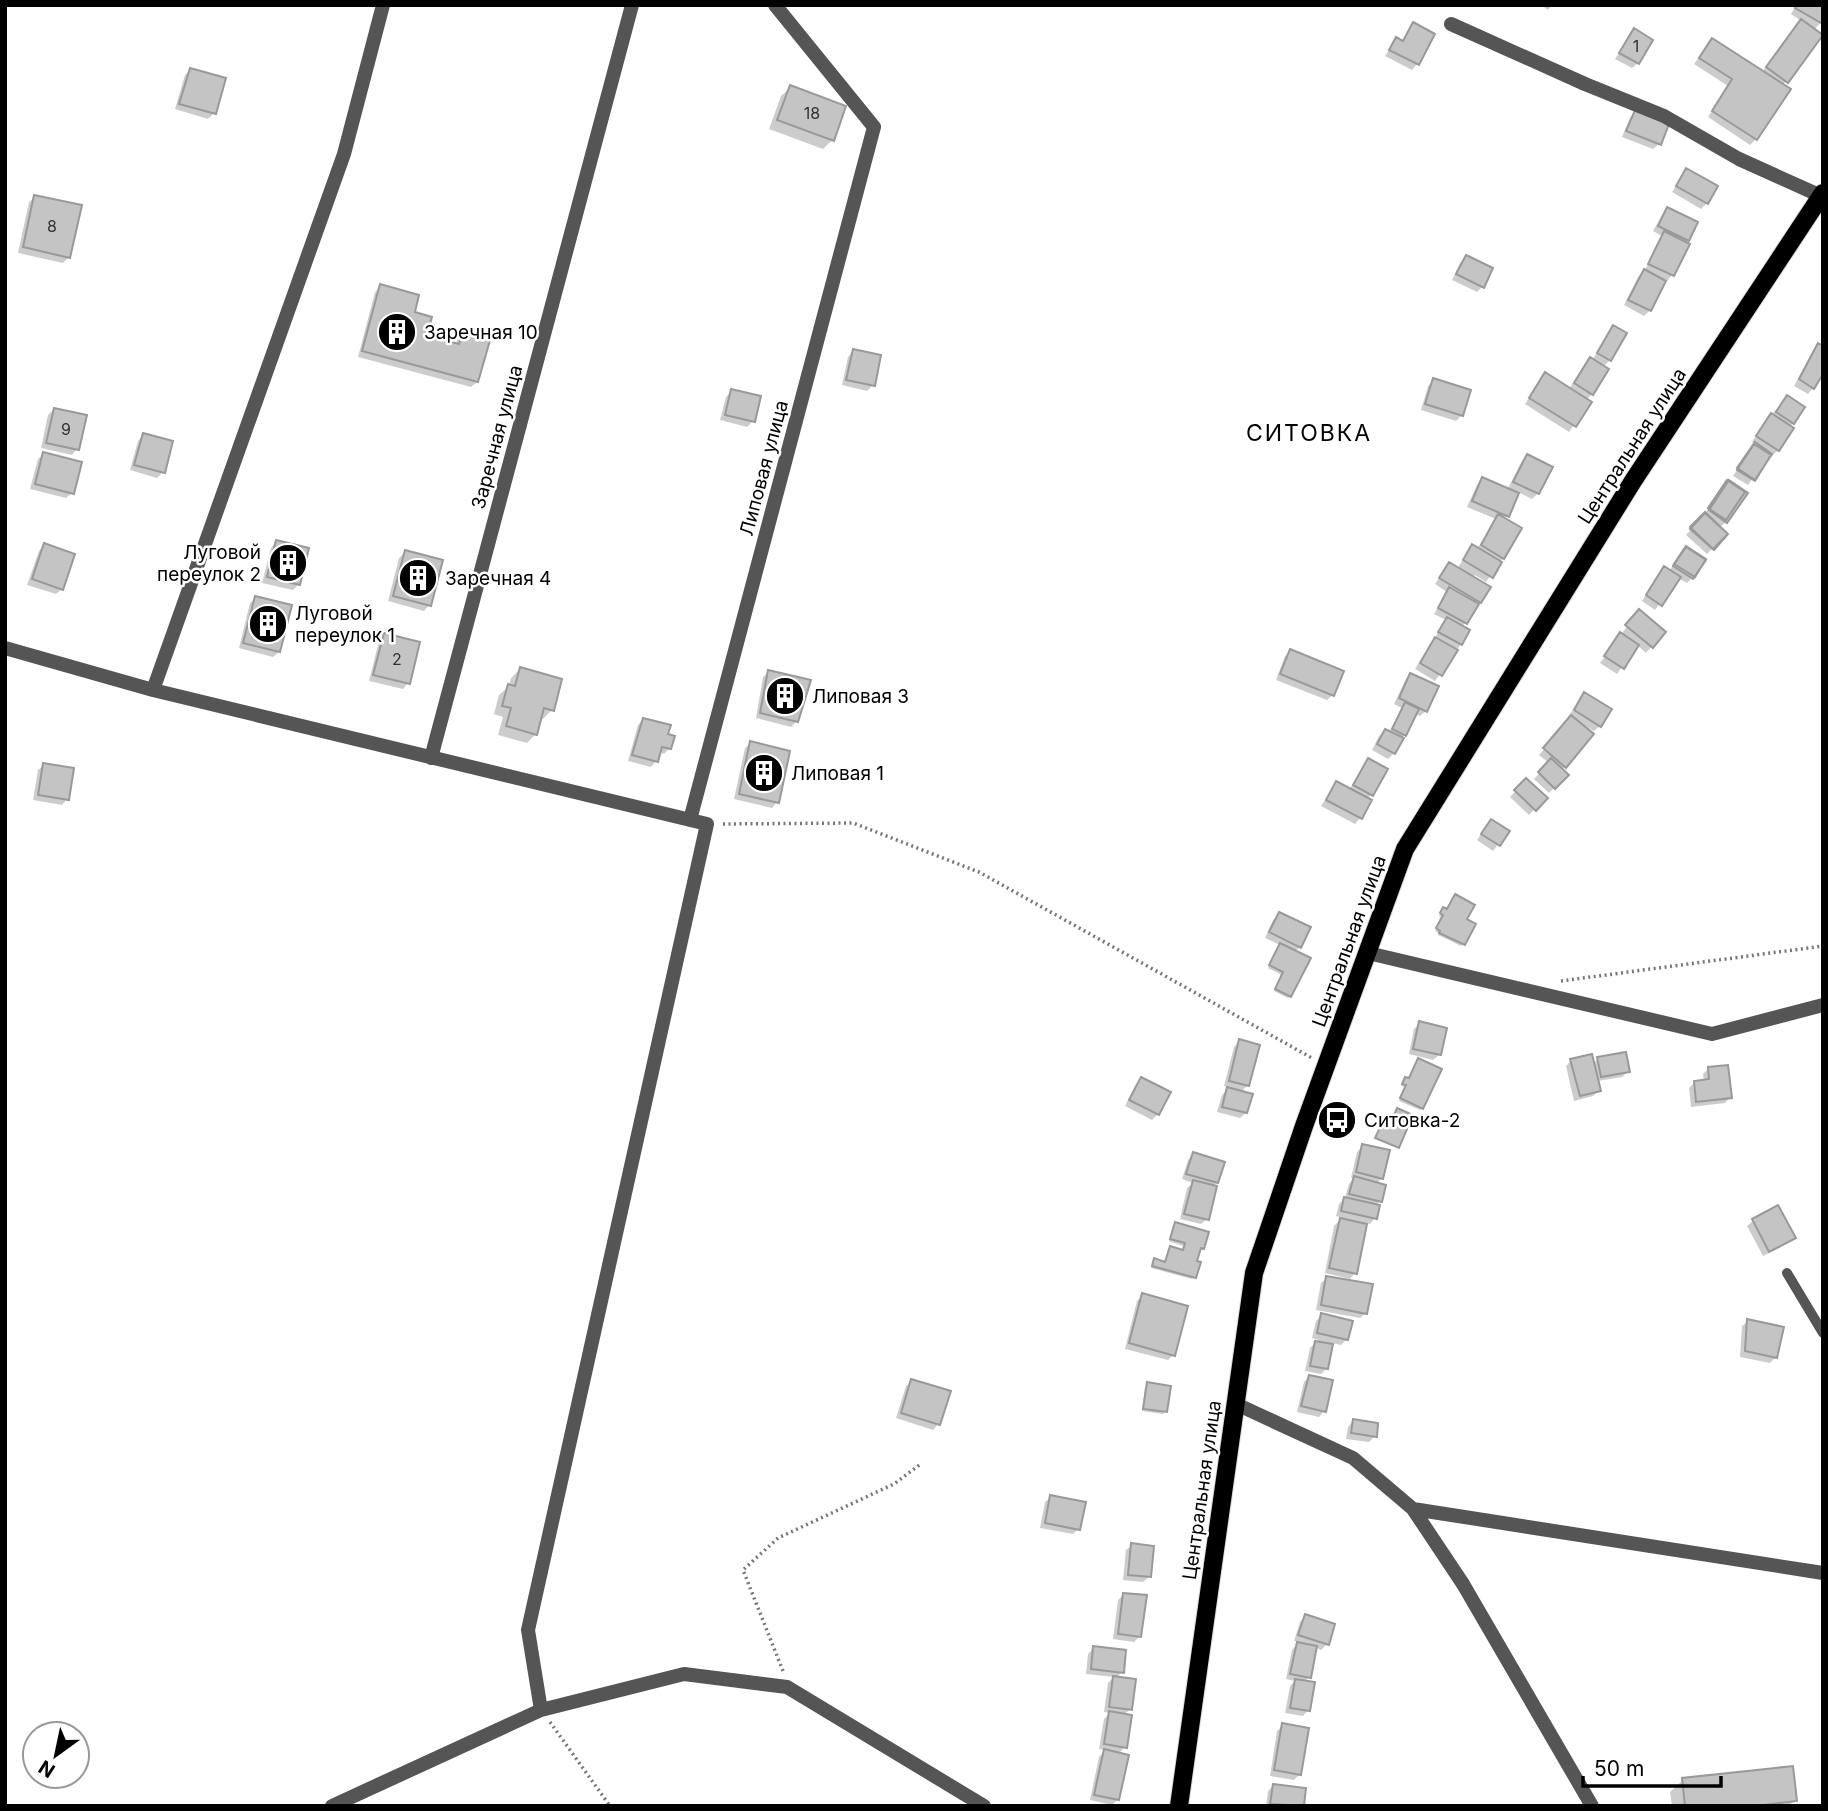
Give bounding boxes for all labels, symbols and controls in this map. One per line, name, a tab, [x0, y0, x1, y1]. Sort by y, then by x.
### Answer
house number: 1	[1633, 36, 1639, 56]
house number: 18	[804, 103, 820, 123]
house number: 8	[47, 216, 57, 236]
building icon: Заречная 10	[376, 311, 418, 353]
place label: Заречная 10	[424, 321, 538, 344]
street label: Заречная улица	[467, 363, 527, 511]
street label: Центральная улица	[1573, 364, 1691, 528]
street label: Липовая улица	[735, 398, 793, 538]
house number: 9	[61, 419, 71, 439]
district label: СИТОВКА	[1246, 419, 1372, 447]
place label: Луговой переулок 2	[157, 541, 261, 586]
building icon: Луговой переулок 2	[267, 542, 309, 584]
building icon: Заречная 4	[397, 557, 439, 599]
place label: Заречная 4	[445, 567, 551, 590]
place label: Луговой переулок 1	[295, 602, 395, 647]
building icon: Луговой переулок 1	[247, 603, 289, 645]
house number: 2	[392, 649, 402, 669]
building icon: Липовая 3	[764, 675, 806, 717]
place label: Липовая 3	[812, 685, 909, 708]
building icon: Липовая 1	[743, 752, 785, 794]
place label: Липовая 1	[791, 762, 884, 785]
street label: Центральная улица	[1307, 852, 1391, 1030]
bus stop icon: Ситовка-2	[1316, 1099, 1358, 1141]
place label: Ситовка-2	[1364, 1109, 1460, 1132]
street label: Центральная улица	[1178, 1399, 1226, 1581]
north arrow	[21, 1720, 91, 1790]
scale bar	[1583, 1744, 1721, 1788]
text: N	[35, 1755, 59, 1782]
text: 50 m	[1594, 1756, 1644, 1781]

